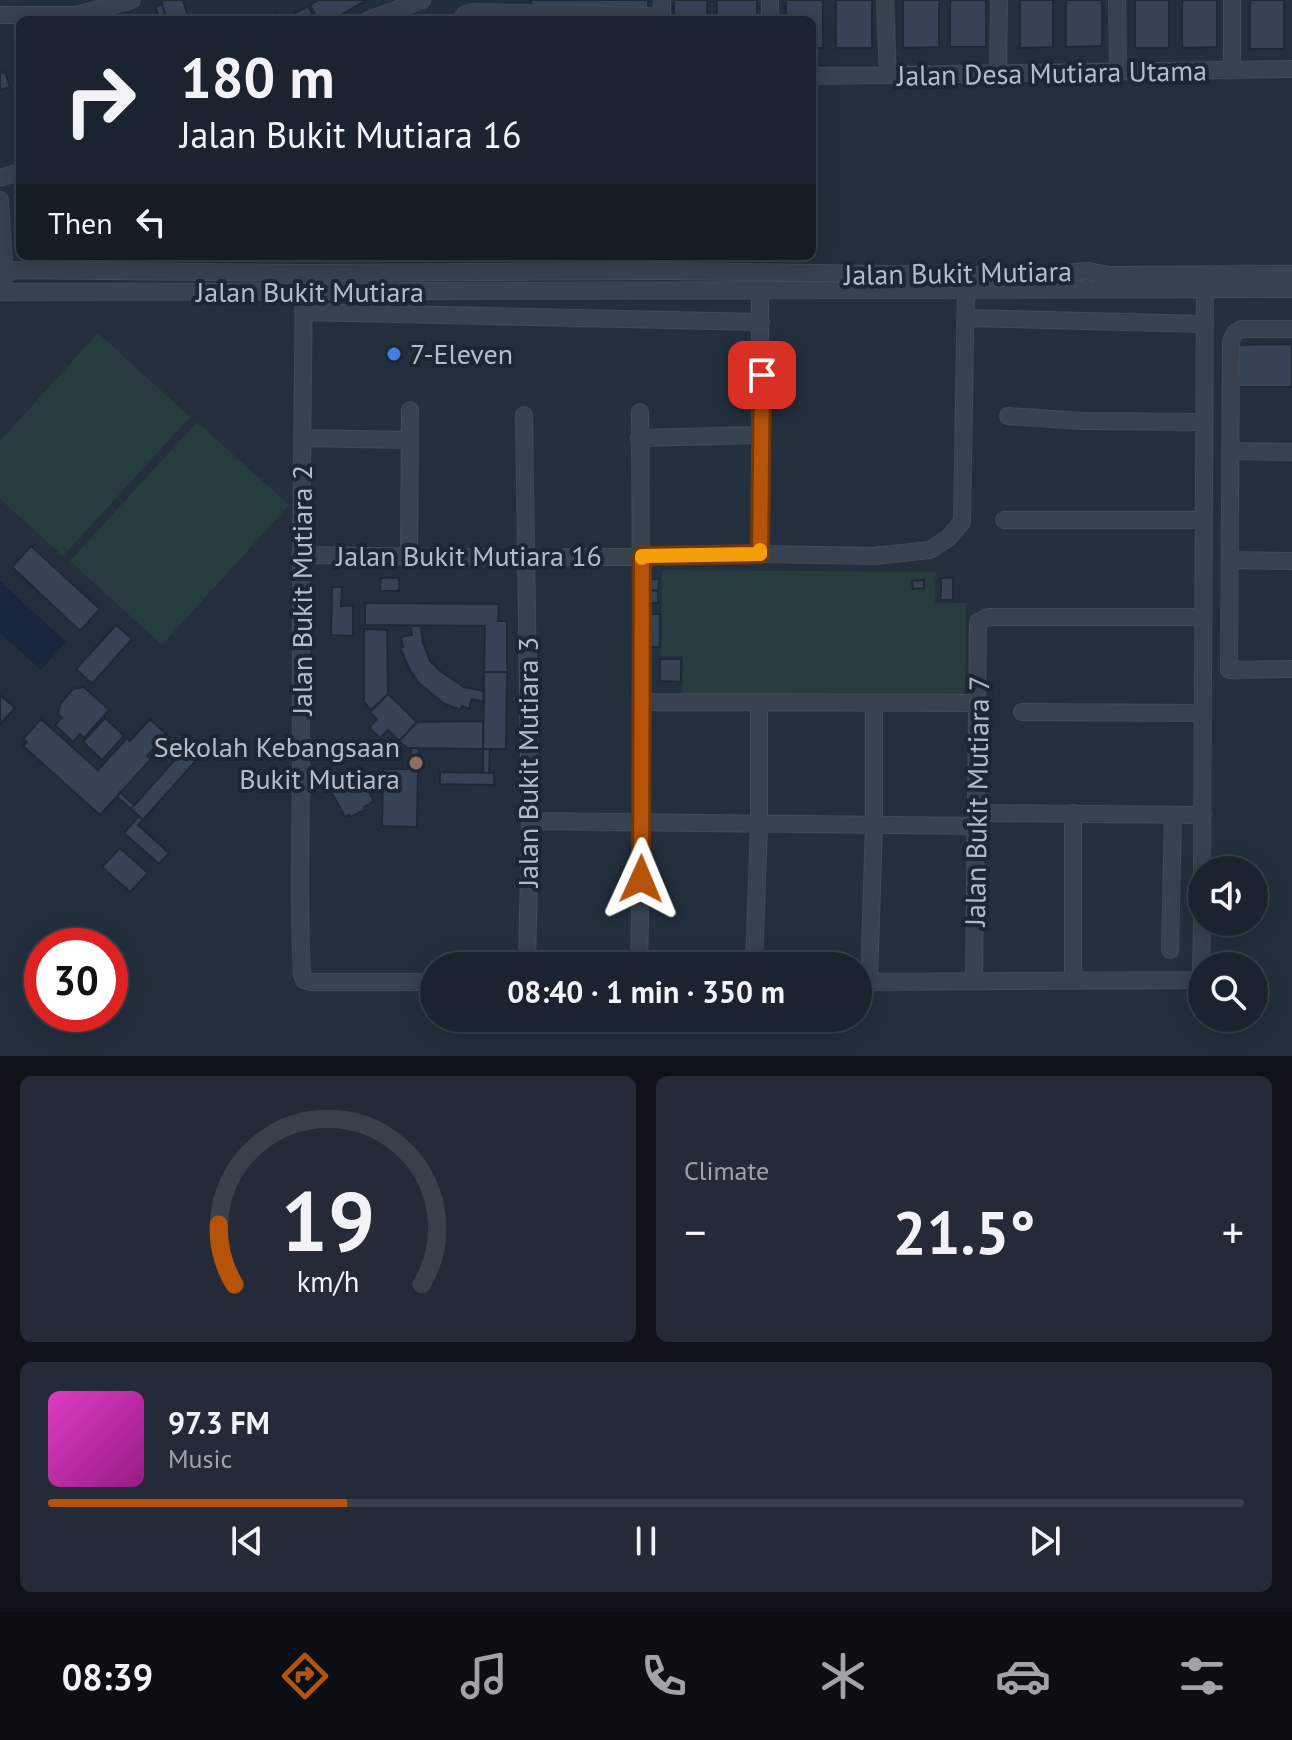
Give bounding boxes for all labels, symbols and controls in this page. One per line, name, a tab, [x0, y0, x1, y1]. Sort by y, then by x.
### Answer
text: 180 m	[180, 41, 335, 113]
icon: right	[48, 48, 152, 152]
street label: Jalan Desa Mutiara Utama	[896, 51, 1207, 94]
text: Jalan Bukit Mutiara 16	[180, 111, 522, 158]
icon: left	[129, 200, 173, 244]
text: Then	[48, 203, 113, 242]
street label: Jalan Bukit Mutiara	[843, 252, 1072, 293]
street label: Jalan Bukit Mutiara	[195, 273, 424, 310]
place label: 7-Eleven	[410, 335, 513, 372]
pin	[728, 341, 796, 409]
marker: 7-Eleven	[385, 345, 403, 363]
icon: arrive	[740, 353, 784, 397]
street label: Jalan Bukit Mutiara 2	[283, 465, 320, 716]
street label: Jalan Bukit Mutiara 16	[335, 537, 602, 574]
street label: Jalan Bukit Mutiara 3	[509, 637, 546, 888]
street label: Jalan Bukit Mutiara 7	[956, 675, 997, 928]
place label: Sekolah Kebangsaan Bukit Mutiara	[154, 728, 400, 797]
marker: Sekolah Kebangsaan Bukit Mutiara	[407, 754, 425, 772]
position arrow	[599, 837, 683, 921]
map controls	[1188, 856, 1268, 1032]
button: sound	[1188, 856, 1268, 936]
speed limit sign: 30	[24, 928, 128, 1032]
button: search	[1188, 952, 1268, 1032]
text: 08:40 · 1 min · 350 m	[507, 972, 785, 1011]
text: Climate	[684, 1154, 769, 1187]
text: 19	[281, 1166, 375, 1274]
text: 21.5°	[892, 1193, 1036, 1271]
text: −	[684, 1203, 706, 1260]
text: +	[1222, 1203, 1244, 1260]
text: km/h	[297, 1263, 359, 1300]
text: 97.3 FM	[168, 1403, 270, 1442]
text: Music	[168, 1442, 232, 1475]
icon: previous	[225, 1519, 269, 1563]
icon: pause	[624, 1519, 668, 1563]
icon: next	[1023, 1519, 1067, 1563]
icon: directions	[277, 1648, 333, 1704]
icon: music	[456, 1648, 512, 1704]
icon: phone	[636, 1648, 692, 1704]
icon: climate	[815, 1648, 871, 1704]
icon: car	[995, 1648, 1051, 1704]
icon: filters	[1174, 1648, 1230, 1704]
text: 08:39	[62, 1653, 153, 1700]

